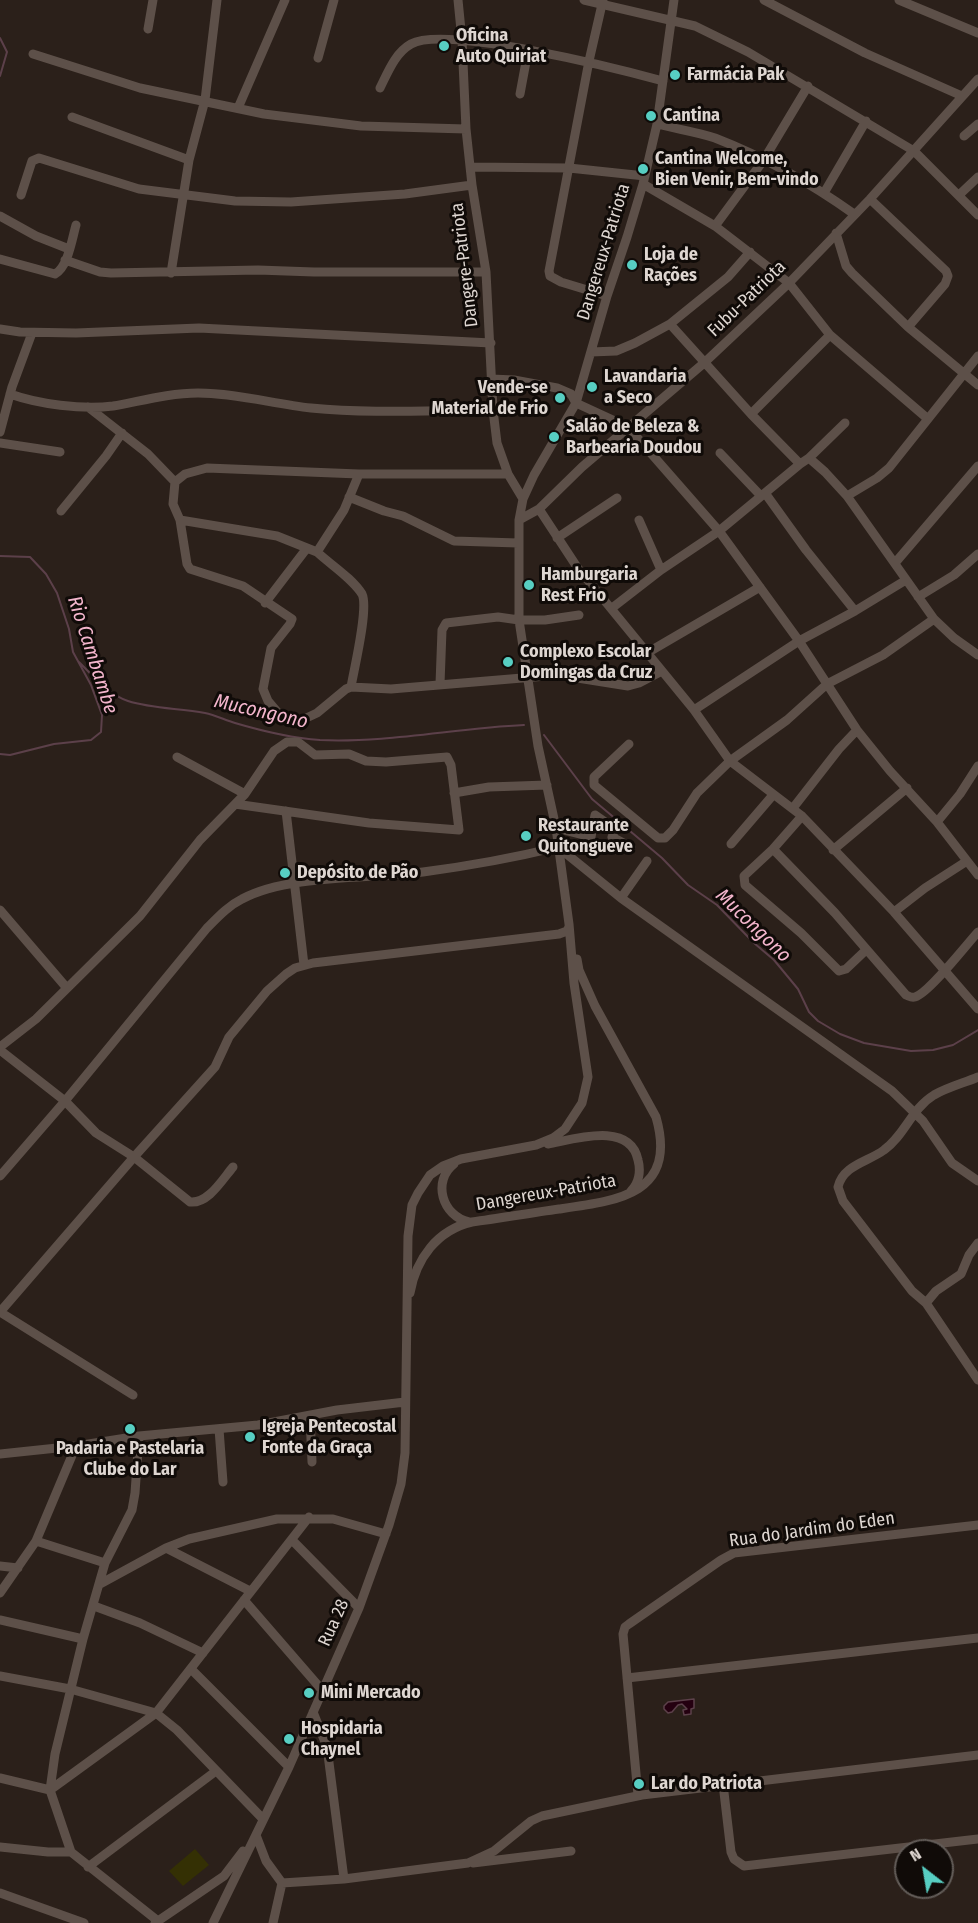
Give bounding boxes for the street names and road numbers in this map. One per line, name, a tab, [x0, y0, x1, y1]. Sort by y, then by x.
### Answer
street label: Dangereux-Patriota	[573, 181, 635, 323]
street label: Dangere-Patriota	[447, 202, 483, 328]
street label: Fubu-Patriota	[703, 256, 791, 342]
street label: Dangereux-Patriota	[474, 1170, 618, 1216]
street label: Rua do Jardim do Eden	[728, 1508, 896, 1552]
street label: Rua 28	[314, 1596, 354, 1650]

